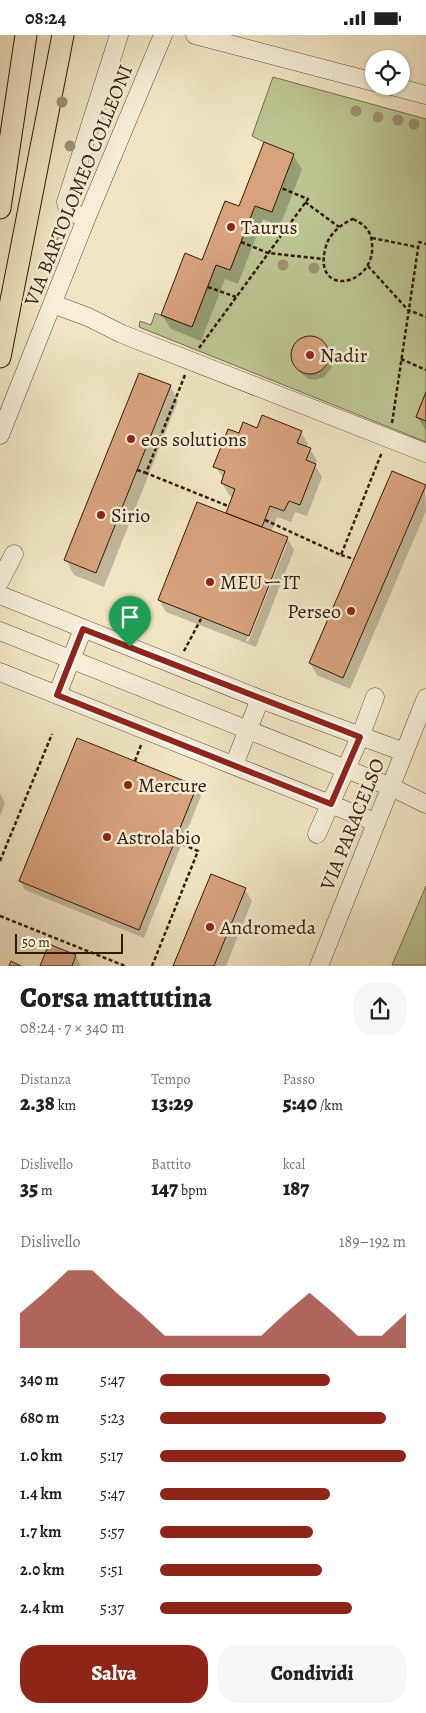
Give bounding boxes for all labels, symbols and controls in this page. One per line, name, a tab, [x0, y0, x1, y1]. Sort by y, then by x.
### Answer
text: 08:24	[25, 5, 66, 31]
map controls	[365, 50, 410, 95]
button: locate	[365, 50, 410, 95]
street label: VIA BARTOLOMEO COLLEONI	[17, 61, 139, 311]
place label: Taurus	[241, 214, 298, 241]
marker: Taurus	[225, 221, 237, 233]
place label: Nadir	[320, 342, 368, 369]
marker: Nadir	[304, 349, 316, 361]
place label: eos solutions	[141, 426, 247, 453]
marker: eos solutions	[125, 433, 137, 445]
place label: Sirio	[111, 502, 150, 529]
marker: Sirio	[95, 509, 107, 521]
place label: MEUーIT	[220, 569, 300, 596]
marker: MEUーIT	[204, 576, 216, 588]
pin	[109, 596, 151, 647]
place label: Perseo	[287, 598, 341, 625]
icon: arrive	[116, 603, 144, 631]
marker: Perseo	[345, 605, 357, 617]
street label: VIA PARACELSO	[313, 754, 391, 895]
place label: Mercure	[138, 772, 207, 799]
marker: Mercure	[122, 779, 134, 791]
place label: Astrolabio	[116, 824, 201, 851]
marker: Astrolabio	[101, 831, 113, 843]
place label: Andromeda	[219, 914, 317, 941]
marker: Andromeda	[204, 921, 216, 933]
scale bar	[15, 931, 122, 954]
text: 50 m	[22, 933, 50, 952]
text: Corsa mattutina	[20, 979, 212, 1017]
button: share	[354, 983, 406, 1035]
text: 08:24 · 7 × 340 m	[20, 1017, 125, 1039]
text: Distanza	[20, 1070, 71, 1089]
text: Tempo	[151, 1070, 190, 1089]
text: Passo	[283, 1070, 315, 1089]
text: 2.38	[20, 1089, 55, 1117]
text: 13:29	[151, 1089, 193, 1117]
text: 5:40	[283, 1089, 317, 1117]
text: km	[55, 1096, 76, 1115]
text: /km	[317, 1096, 343, 1115]
text: Dislivello	[20, 1155, 73, 1174]
text: Battito	[151, 1155, 191, 1174]
text: kcal	[283, 1155, 305, 1174]
text: 35	[20, 1174, 38, 1202]
text: 147	[151, 1174, 178, 1202]
text: 187	[283, 1174, 309, 1202]
text: m	[38, 1181, 53, 1200]
text: bpm	[178, 1181, 207, 1200]
text: Dislivello	[20, 1231, 80, 1253]
text: 189–192 m	[339, 1231, 406, 1253]
text: 340 m	[20, 1369, 59, 1391]
text: 5:47	[100, 1369, 125, 1391]
text: 680 m	[20, 1407, 59, 1429]
text: 5:23	[100, 1407, 125, 1429]
text: 1.0 km	[20, 1445, 63, 1467]
text: 5:17	[100, 1445, 123, 1467]
text: 1.4 km	[20, 1483, 62, 1505]
text: 5:47	[100, 1483, 125, 1505]
text: 1.7 km	[20, 1521, 61, 1543]
text: 5:57	[100, 1521, 124, 1543]
text: 2.0 km	[20, 1559, 65, 1581]
text: 5:51	[100, 1559, 123, 1581]
text: 2.4 km	[20, 1597, 64, 1619]
text: 5:37	[100, 1597, 124, 1619]
button: Salva	[20, 1645, 208, 1703]
button: Condividi	[218, 1645, 406, 1703]

